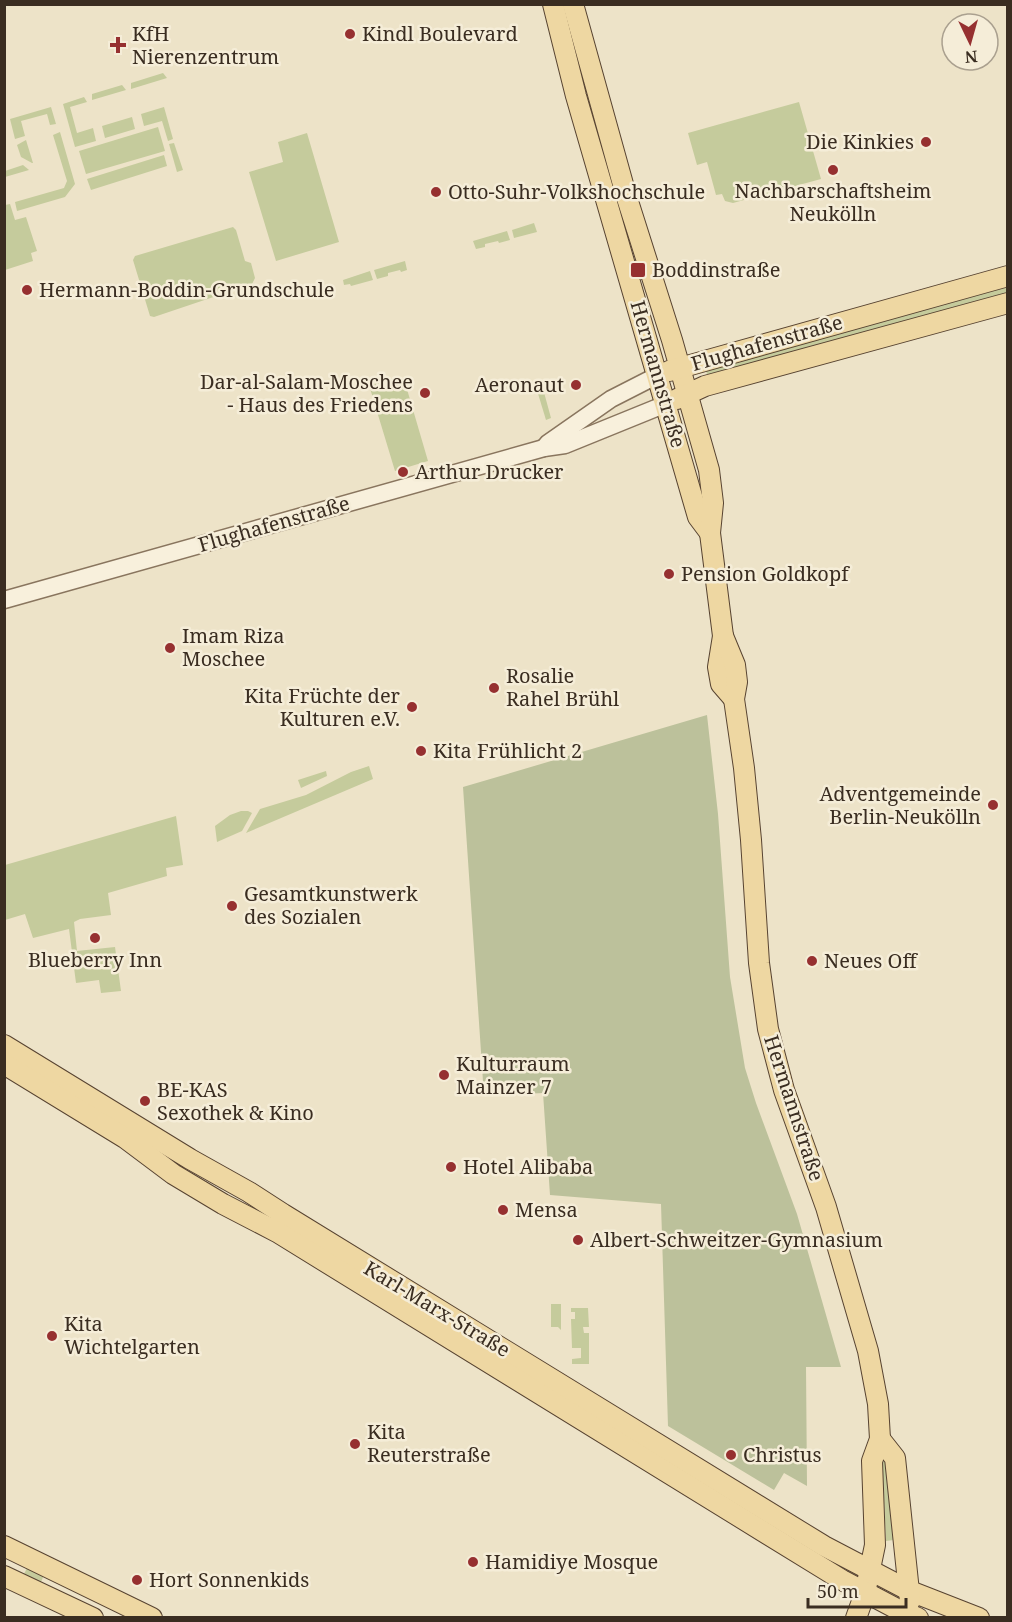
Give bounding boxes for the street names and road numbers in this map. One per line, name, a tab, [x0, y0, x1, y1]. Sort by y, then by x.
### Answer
street label: Hermannstraße	[625, 297, 692, 451]
street label: Flughafenstraße	[688, 308, 846, 377]
street label: Flughafenstraße	[195, 489, 353, 558]
street label: Hermannstraße	[758, 1031, 831, 1184]
street label: Karl-Marx-Straße	[359, 1254, 515, 1363]

